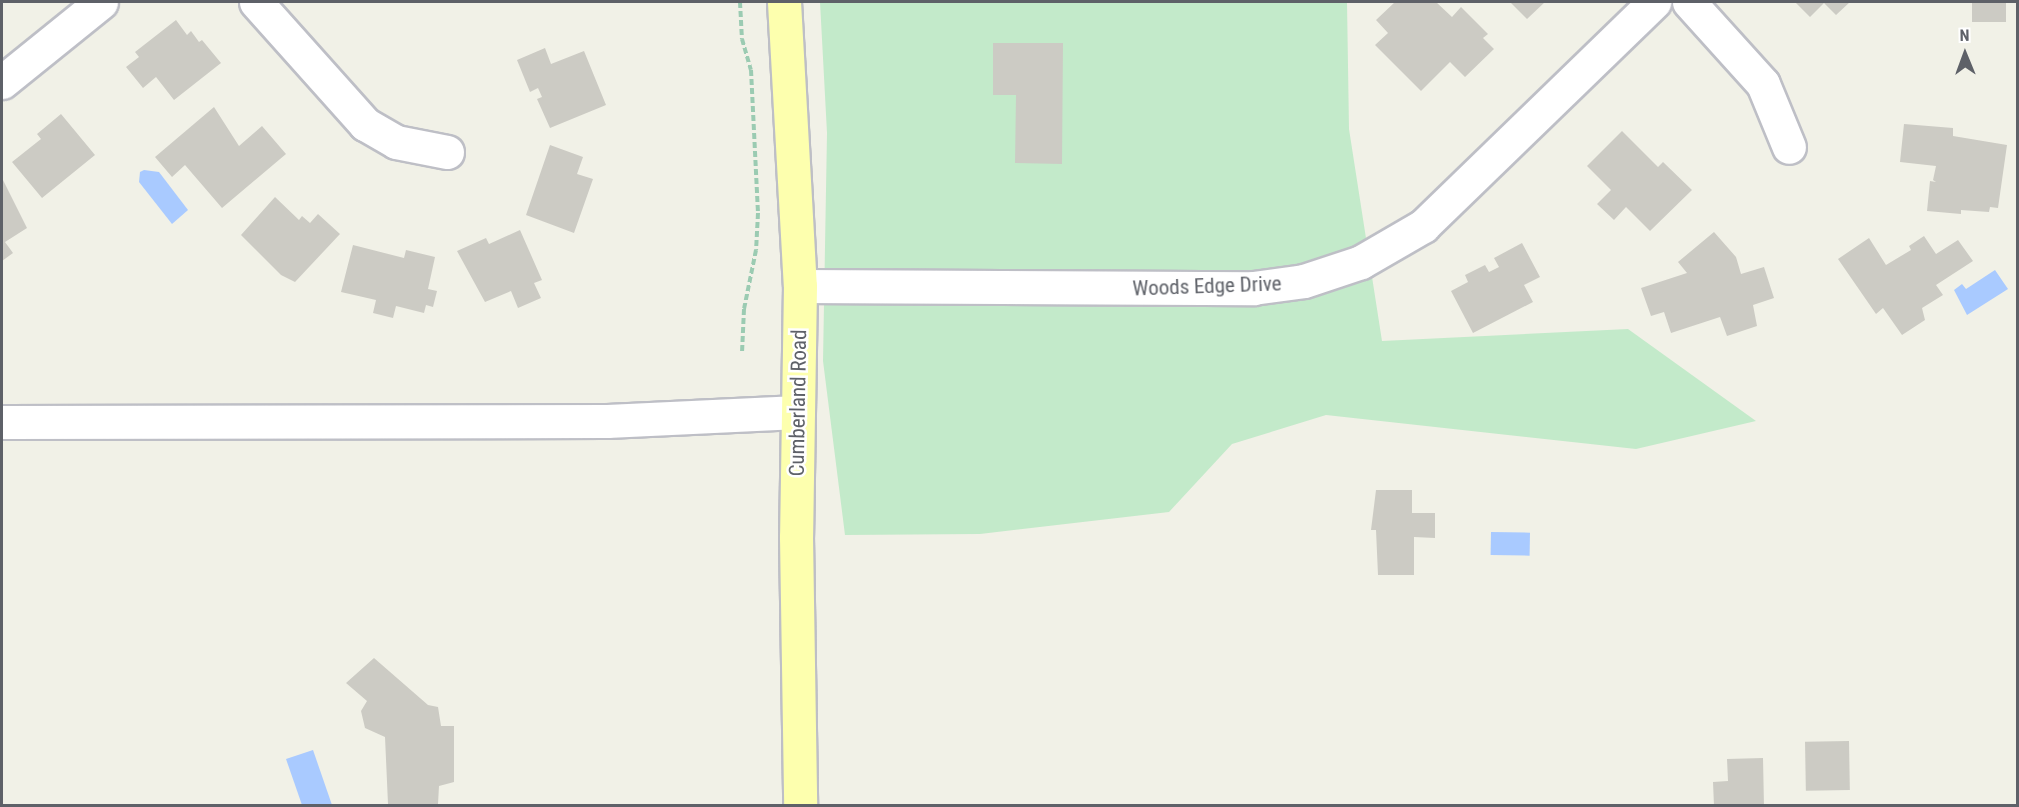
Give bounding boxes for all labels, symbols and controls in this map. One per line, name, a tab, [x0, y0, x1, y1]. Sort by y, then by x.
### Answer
north arrow	[1935, 24, 1995, 84]
text: N	[1960, 26, 1970, 45]
street label: Woods Edge Drive	[1132, 271, 1282, 301]
street label: Cumberland Road	[784, 329, 812, 477]

